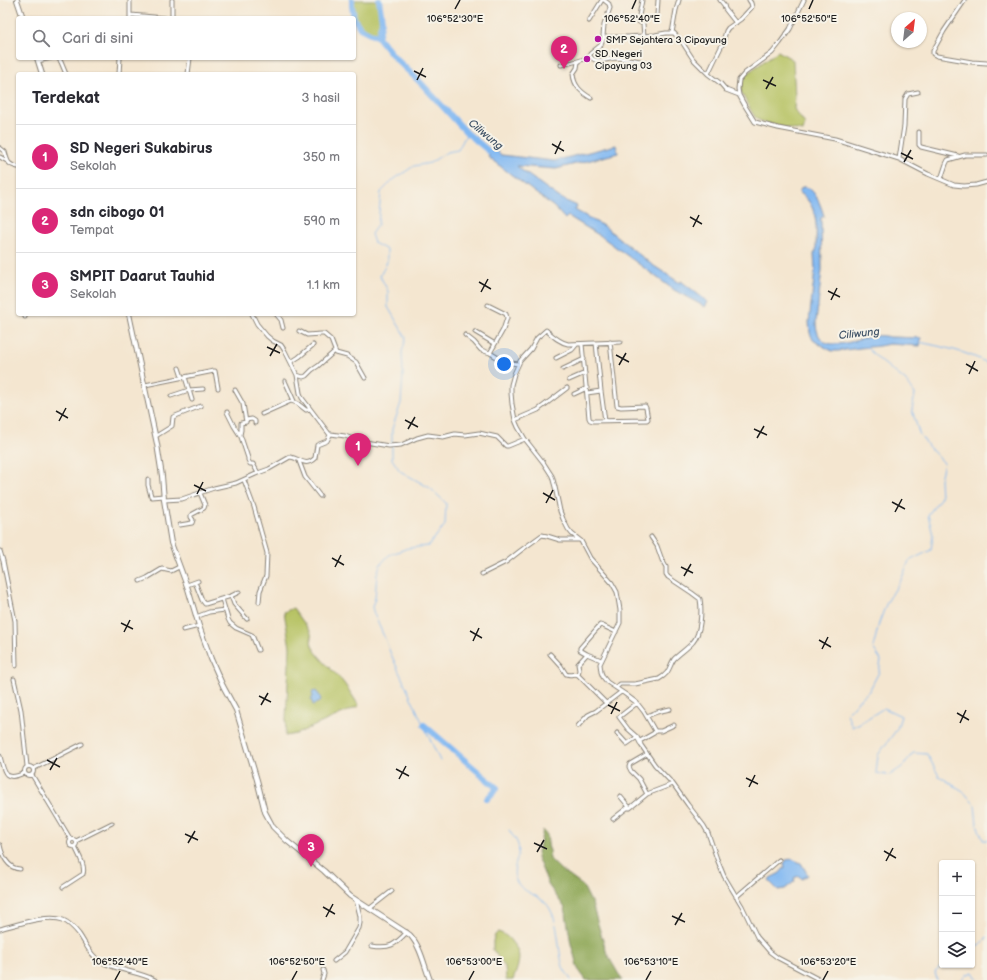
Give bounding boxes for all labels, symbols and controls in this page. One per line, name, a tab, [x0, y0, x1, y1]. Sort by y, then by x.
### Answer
north arrow	[891, 12, 927, 48]
text: 106°52'30"E	[427, 13, 484, 25]
text: 106°52'40"E	[604, 13, 661, 25]
text: 106°52'50"E	[781, 13, 837, 25]
search box	[16, 16, 356, 60]
icon: search	[30, 27, 52, 49]
text: Cari di sini	[62, 29, 133, 48]
marker: SMP Sejahtera 3 Cipayung	[593, 34, 603, 44]
place label: SMP Sejahtera 3 Cipayung	[606, 34, 727, 46]
pin: 2	[551, 36, 577, 69]
place label: SD Negeri Cipayung 03	[595, 48, 652, 72]
marker: SD Negeri Cipayung 03	[582, 54, 592, 64]
text: Terdekat	[32, 88, 100, 108]
text: 3 hasil	[302, 90, 340, 106]
water label: Ciliwung	[466, 116, 506, 153]
text: SD Negeri Sukabirus	[70, 139, 212, 158]
text: 1	[42, 149, 48, 165]
text: 350 m	[303, 149, 340, 165]
text: Sekolah	[70, 158, 116, 174]
text: sdn cibogo 01	[70, 203, 165, 222]
text: 2	[41, 213, 49, 229]
text: 590 m	[303, 213, 340, 229]
text: Tempat	[70, 222, 114, 238]
text: SMPIT Daarut Tauhid	[70, 267, 215, 286]
text: 3	[41, 277, 49, 293]
text: 1.1 km	[307, 277, 340, 293]
text: Sekolah	[70, 286, 116, 302]
water label: Ciliwung	[838, 325, 880, 342]
your location	[494, 354, 514, 374]
pin: 1	[345, 433, 371, 466]
pin: 3	[298, 834, 324, 867]
map controls	[939, 860, 975, 968]
button: +	[939, 860, 975, 896]
button: −	[939, 896, 975, 932]
button: layers	[939, 932, 975, 968]
text: 106°52'40"E	[92, 956, 149, 968]
text: 106°52'50"E	[269, 956, 325, 968]
text: 106°53'00"E	[446, 956, 503, 968]
text: 106°53'10"E	[624, 956, 679, 968]
text: 106°53'20"E	[800, 956, 857, 968]

